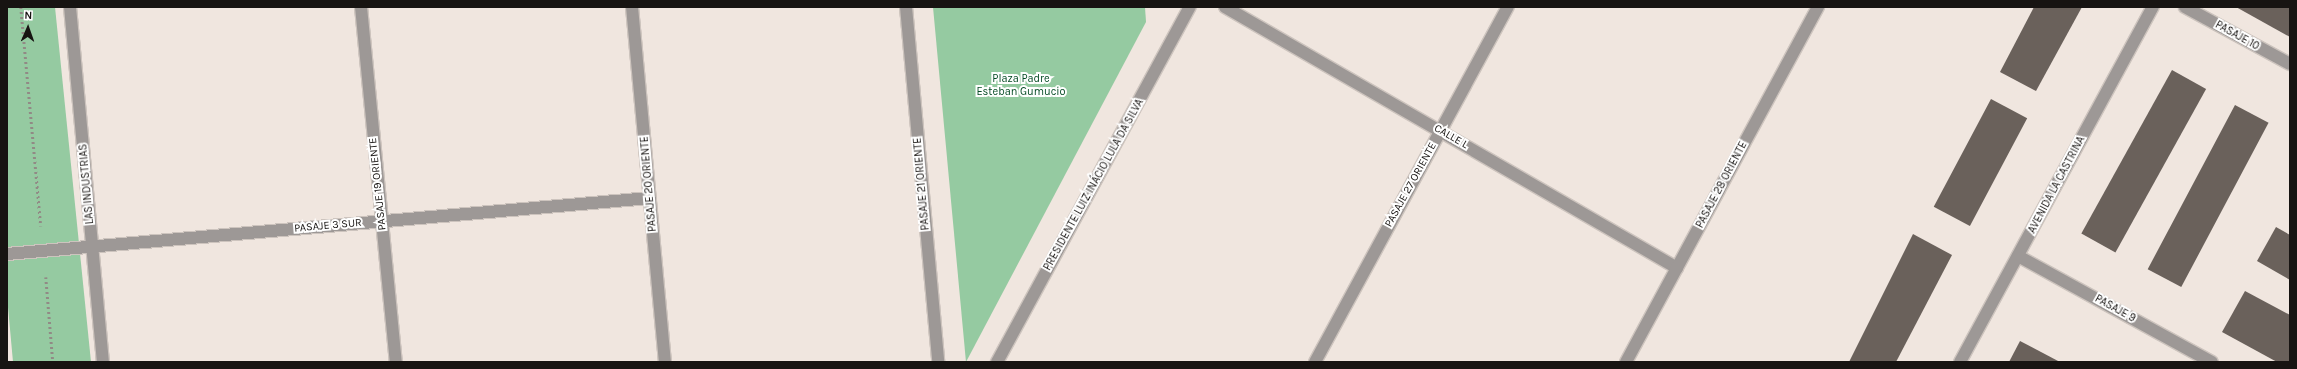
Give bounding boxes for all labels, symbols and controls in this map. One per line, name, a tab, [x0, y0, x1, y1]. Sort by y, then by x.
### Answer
north arrow	[8, 8, 48, 48]
text: N	[24, 9, 33, 22]
street label: PASAJE 10	[2213, 19, 2261, 53]
park label: Plaza Padre Esteban Gumucio	[976, 73, 1066, 99]
street label: PRESIDENTE LUIZ INÁCIO LULA DA SILVA	[1041, 97, 1147, 273]
street label: CALLE L	[1432, 122, 1470, 152]
street label: AVENIDA LA CASTRINA	[2026, 134, 2088, 236]
street label: PASAJE 20 ORIENTE	[638, 136, 660, 232]
street label: PASAJE 19 ORIENTE	[367, 137, 389, 231]
street label: PASAJE 21 ORIENTE	[911, 137, 933, 231]
street label: PASAJE 28 ORIENTE	[1694, 139, 1750, 231]
street label: PASAJE 27 ORIENTE	[1382, 140, 1440, 230]
street label: LAS INDUSTRIAS	[77, 143, 97, 225]
street label: PASAJE 3 SUR	[294, 216, 362, 236]
street label: PASAJE 9	[2092, 292, 2138, 326]

